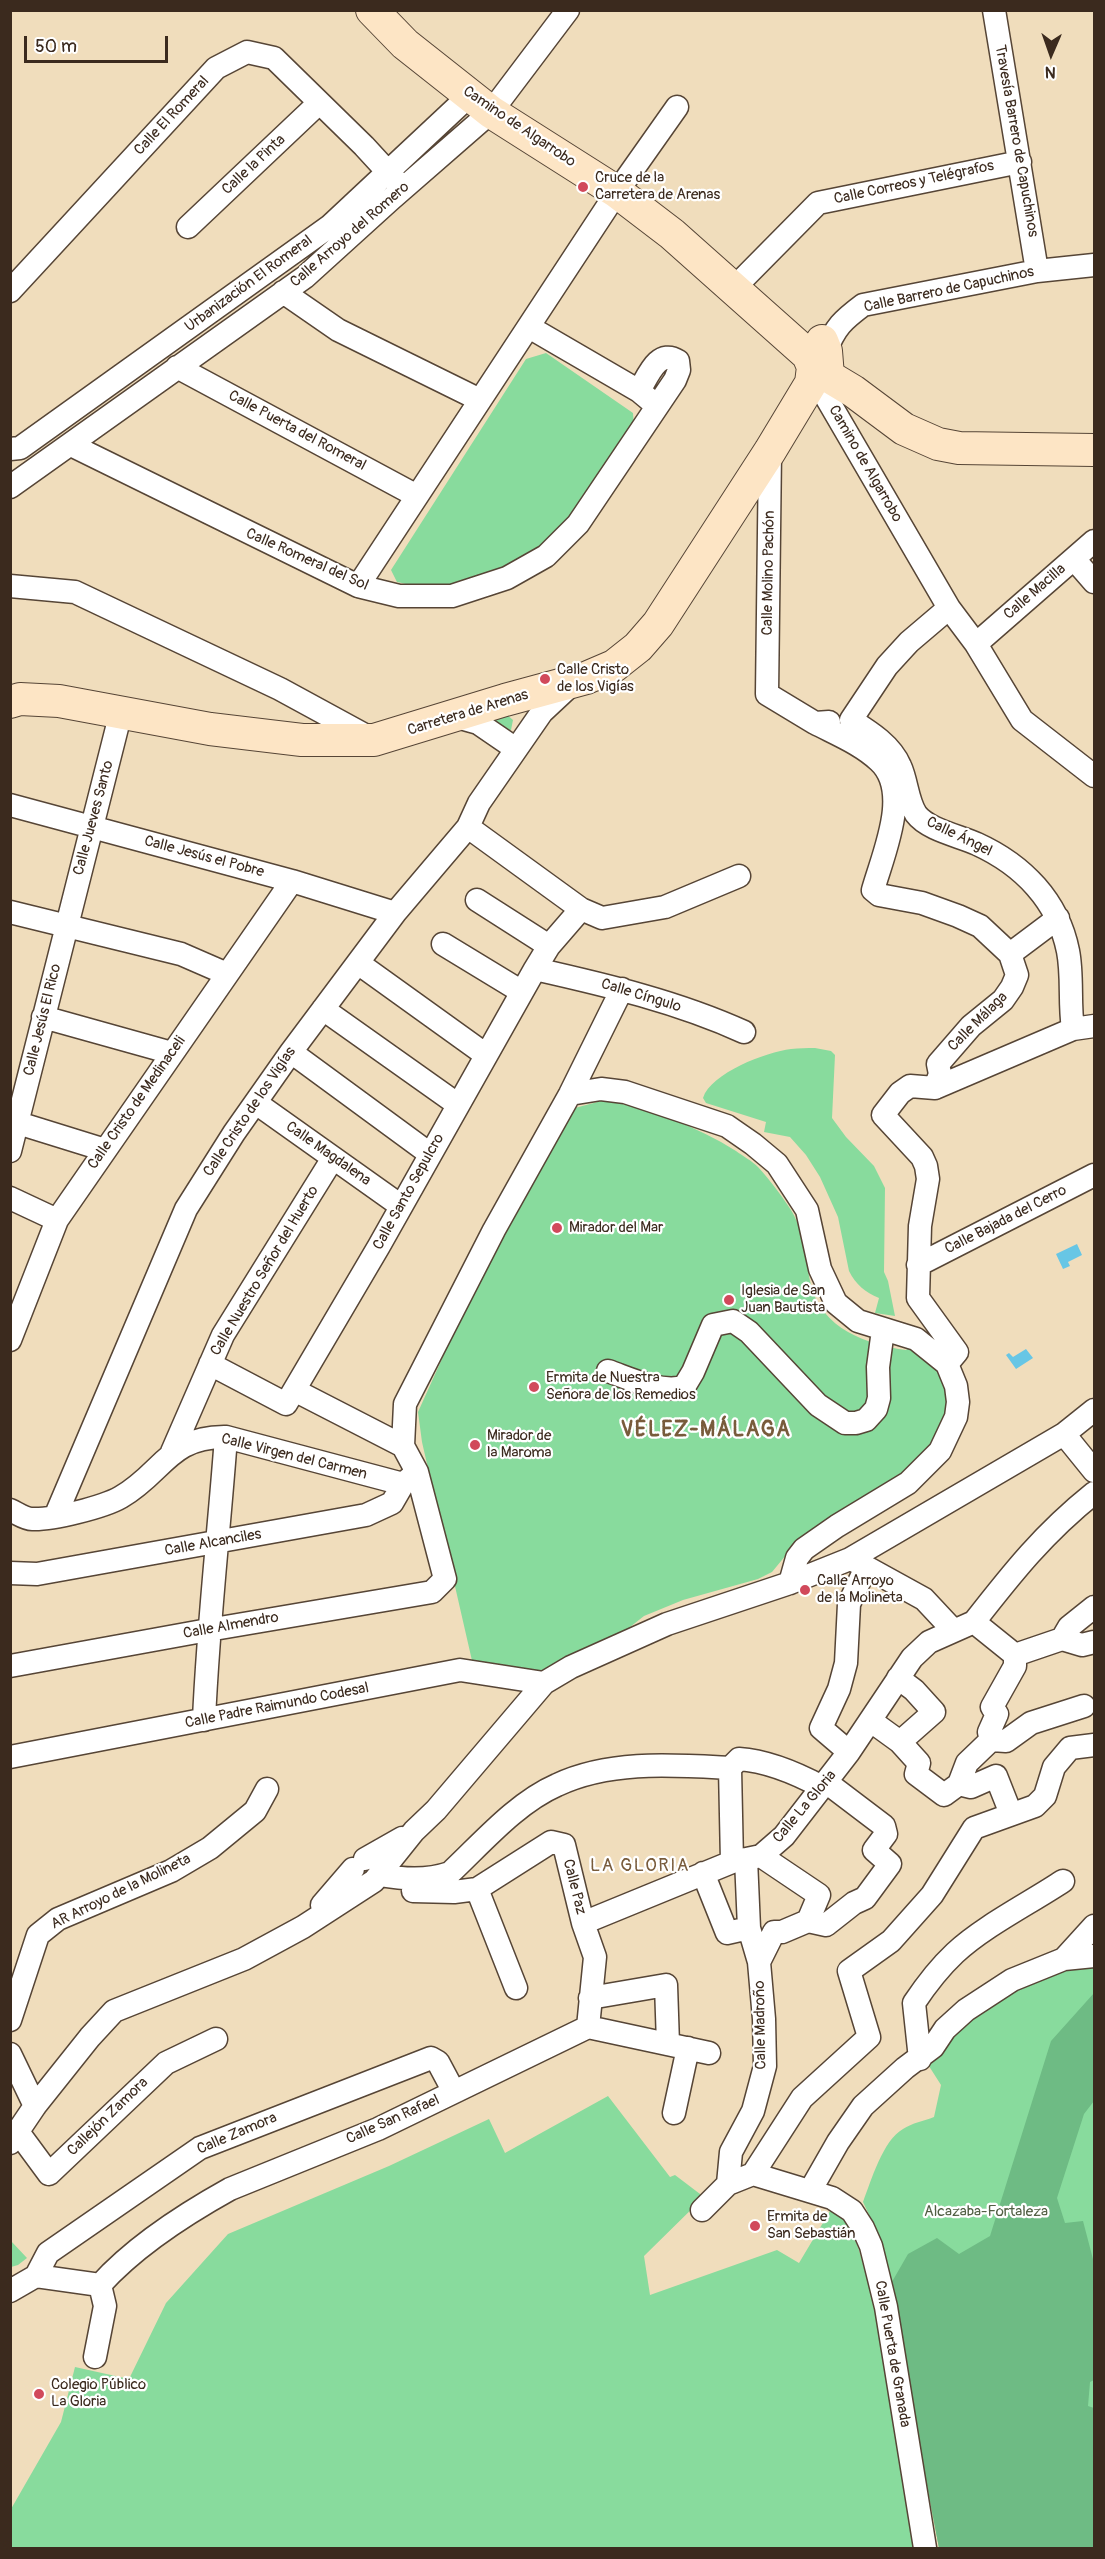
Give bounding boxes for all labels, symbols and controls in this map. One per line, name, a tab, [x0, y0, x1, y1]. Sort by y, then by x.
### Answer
scale bar	[27, 24, 171, 62]
north arrow	[1021, 24, 1081, 84]
text: 50 m	[35, 35, 77, 58]
street label: Travesía Barrero de Capuchinos	[990, 43, 1042, 239]
text: N	[1045, 62, 1056, 82]
street label: Calle El Romeral	[131, 73, 213, 159]
street label: Camino de Algarrobo	[459, 83, 579, 171]
street label: Calle la Pinta	[219, 131, 289, 199]
street label: Calle Correos y Telégrafos	[832, 157, 996, 209]
place label: Cruce de la Carretera de Arenas	[595, 169, 720, 204]
street label: Calle Arroyo del Romero	[287, 178, 413, 292]
marker: Cruce de la Carretera de Arenas	[576, 180, 590, 194]
street label: Urbanización El Romeral	[182, 232, 316, 336]
street label: Calle Barrero de Capuchinos	[862, 263, 1036, 317]
street label: Calle Puerta del Romeral	[225, 387, 369, 475]
street label: Camino de Algarrobo	[824, 402, 906, 526]
street label: Calle Molino Pachón	[759, 510, 779, 636]
street label: Calle Romeral del Sol	[243, 525, 371, 595]
street label: Calle Macilla	[1000, 560, 1070, 624]
place label: Calle Cristo de los Vigías	[557, 661, 634, 696]
marker: Calle Cristo de los Vigías	[538, 672, 552, 686]
street label: Carretera de Arenas	[405, 686, 531, 740]
street label: Calle Jueves Santo	[70, 759, 118, 877]
street label: Calle Ángel	[923, 813, 995, 861]
street label: Calle Jesús el Pobre	[142, 832, 266, 882]
street label: Calle Jesús El Rico	[20, 962, 66, 1078]
street label: Calle Cíngulo	[599, 975, 683, 1017]
street label: Calle Málaga	[944, 988, 1012, 1056]
street label: Calle Cristo de Medinaceli	[84, 1033, 190, 1173]
street label: Calle Cristo de los Vigías	[200, 1044, 300, 1180]
street label: Calle Magdalena	[282, 1118, 374, 1190]
street label: Calle Santo Sepulcro	[370, 1131, 448, 1253]
street label: Calle Bajada del Cerro	[942, 1181, 1070, 1259]
street label: Calle Nuestro Señor del Huerto	[207, 1183, 323, 1359]
place label: Mirador del Mar	[569, 1219, 663, 1237]
marker: Mirador del Mar	[550, 1221, 564, 1235]
place label: Iglesia de San Juan Bautista	[741, 1282, 825, 1317]
marker: Iglesia de San Juan Bautista	[722, 1293, 736, 1307]
place label: Ermita de Nuestra Señora de los Remedios	[546, 1369, 696, 1404]
marker: Ermita de Nuestra Señora de los Remedios	[527, 1380, 541, 1394]
district label: VÉLEZ-MÁLAGA	[621, 1418, 791, 1444]
place label: Mirador de la Maroma	[487, 1427, 552, 1462]
street label: Calle Virgen del Carmen	[219, 1430, 369, 1484]
marker: Mirador de la Maroma	[468, 1438, 482, 1452]
street label: Calle Alcanciles	[163, 1526, 263, 1560]
place label: Calle Arroyo de la Molineta	[817, 1572, 903, 1607]
marker: Calle Arroyo de la Molineta	[798, 1583, 812, 1597]
street label: Calle Almendro	[182, 1609, 280, 1643]
street label: Calle Padre Raimundo Codesal	[184, 1679, 370, 1733]
street label: Calle La Gloria	[769, 1767, 841, 1847]
street label: AR Arroyo de la Molineta	[48, 1850, 194, 1934]
district label: LA GLORIA	[590, 1855, 690, 1877]
street label: Calle Paz	[558, 1857, 590, 1917]
street label: Calle Madroño	[751, 1980, 771, 2070]
street label: Callejón Zamora	[64, 2074, 152, 2160]
street label: Calle San Rafael	[344, 2091, 442, 2149]
street label: Calle Zamora	[194, 2109, 280, 2159]
park label: Alcazaba-Fortaleza	[924, 2203, 1048, 2221]
place label: Ermita de San Sebastián	[767, 2208, 855, 2243]
marker: Ermita de San Sebastián	[748, 2219, 762, 2233]
street label: Calle Puerta de Granada	[870, 2279, 914, 2429]
place label: Colegio Público La Gloria	[51, 2376, 146, 2411]
marker: Colegio Público La Gloria	[32, 2387, 46, 2401]

